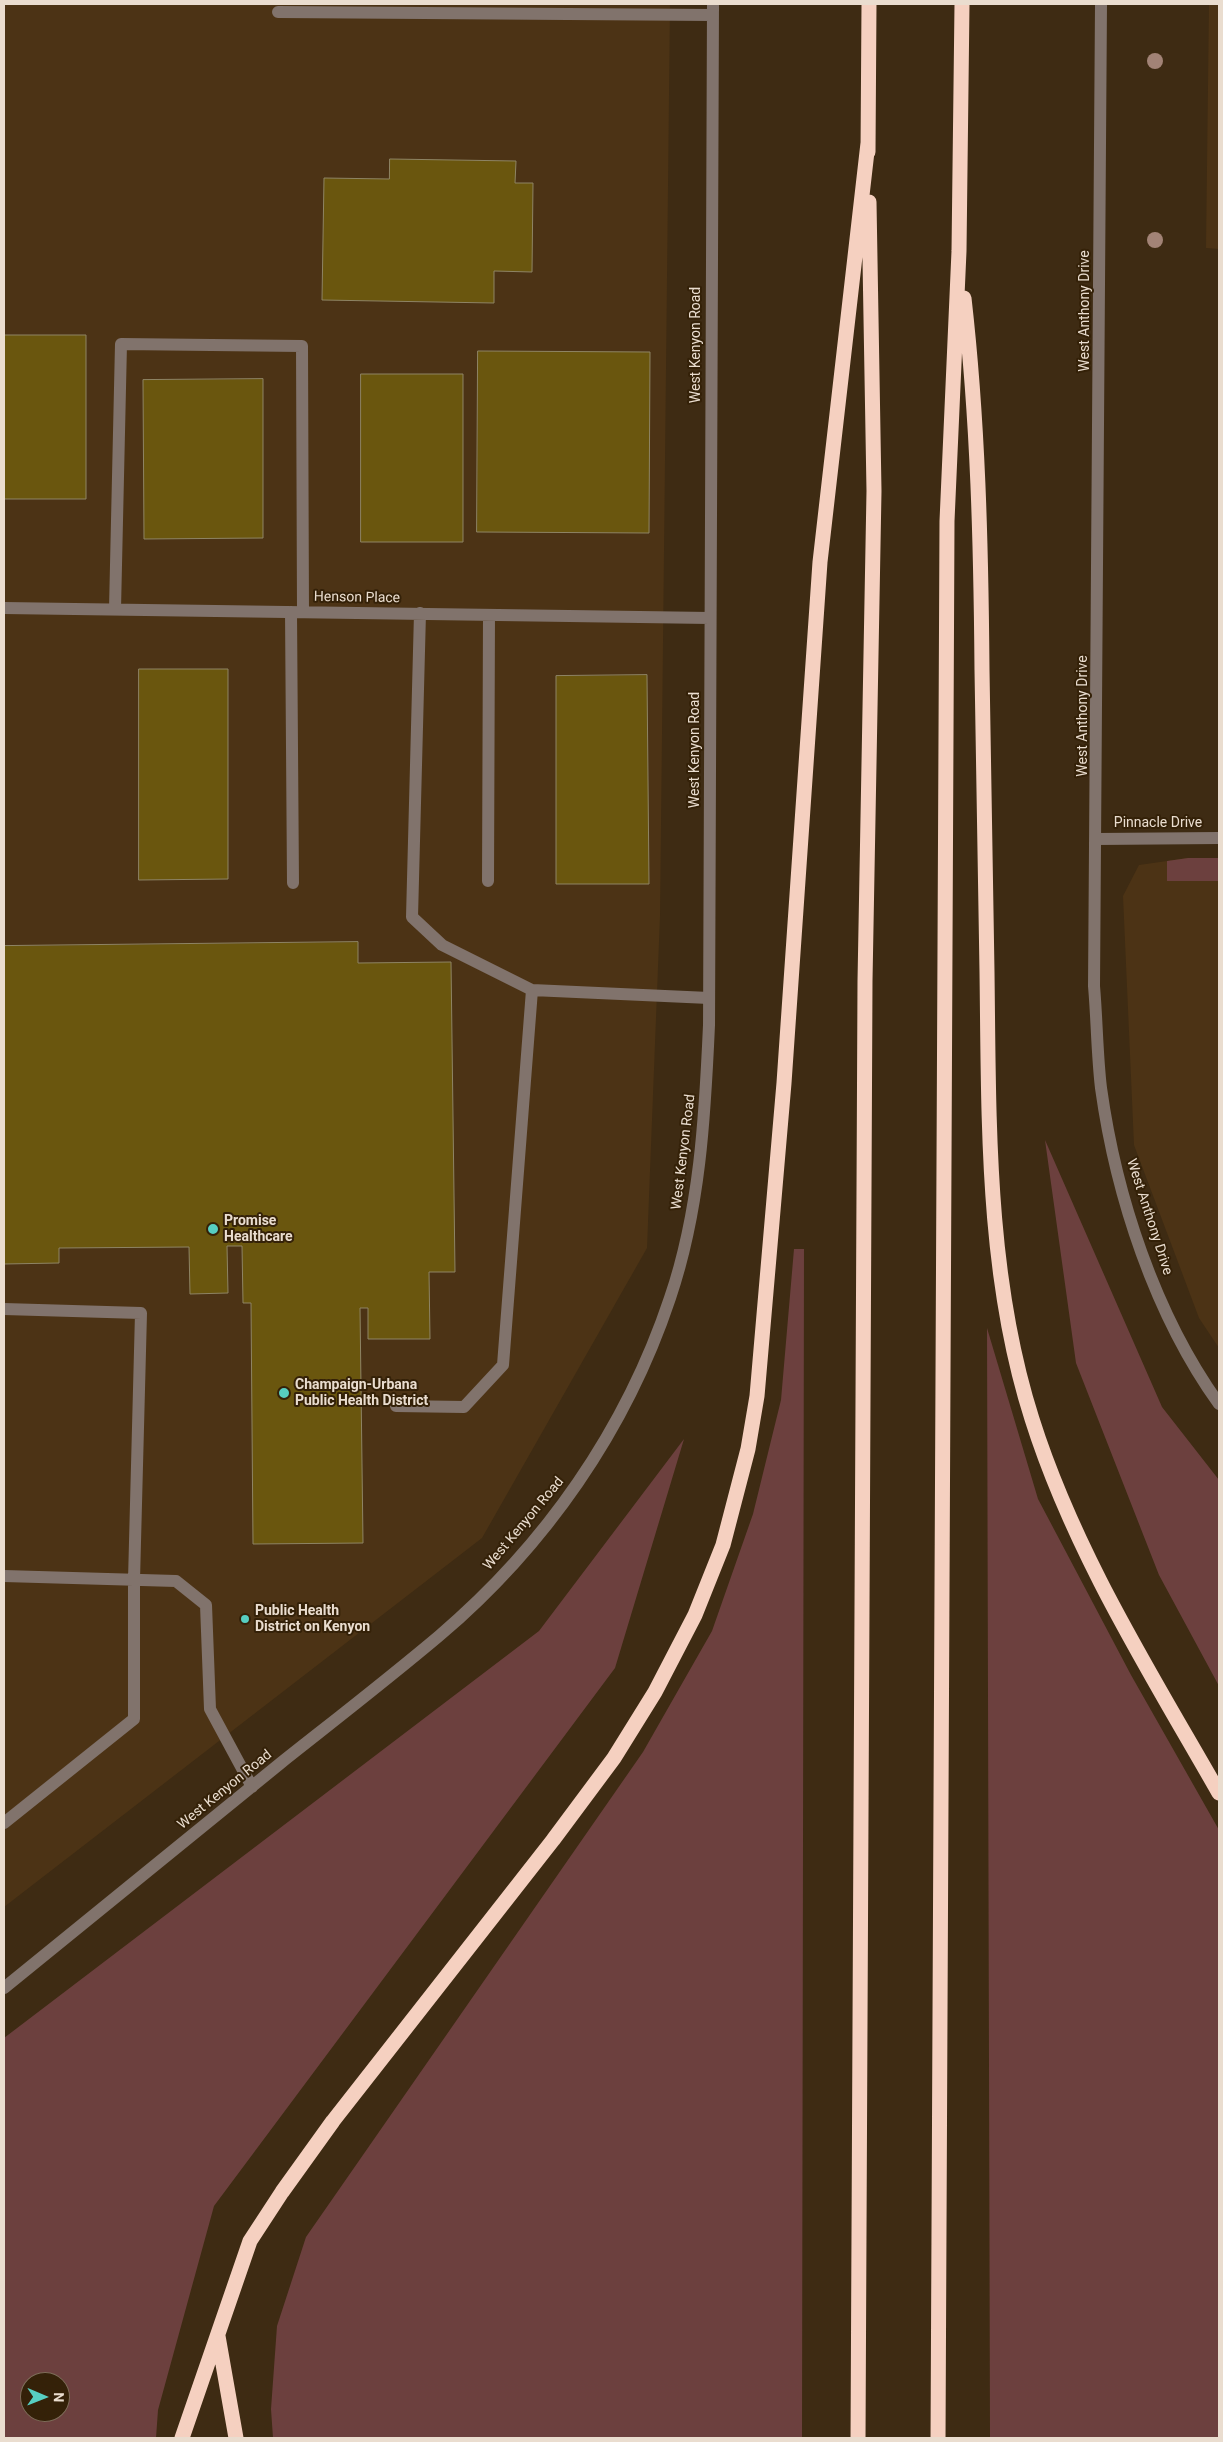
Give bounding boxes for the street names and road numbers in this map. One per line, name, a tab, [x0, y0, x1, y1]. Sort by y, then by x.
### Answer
street label: West Anthony Drive	[1077, 250, 1093, 372]
street label: West Kenyon Road	[688, 287, 704, 403]
street label: Henson Place	[314, 589, 400, 607]
street label: West Anthony Drive	[1075, 655, 1091, 777]
street label: West Kenyon Road	[687, 692, 703, 808]
street label: Pinnacle Drive	[1114, 815, 1202, 831]
street label: West Kenyon Road	[669, 1093, 699, 1211]
street label: West Anthony Drive	[1122, 1157, 1176, 1277]
street label: West Kenyon Road	[480, 1474, 568, 1574]
street label: West Kenyon Road	[174, 1747, 276, 1833]

